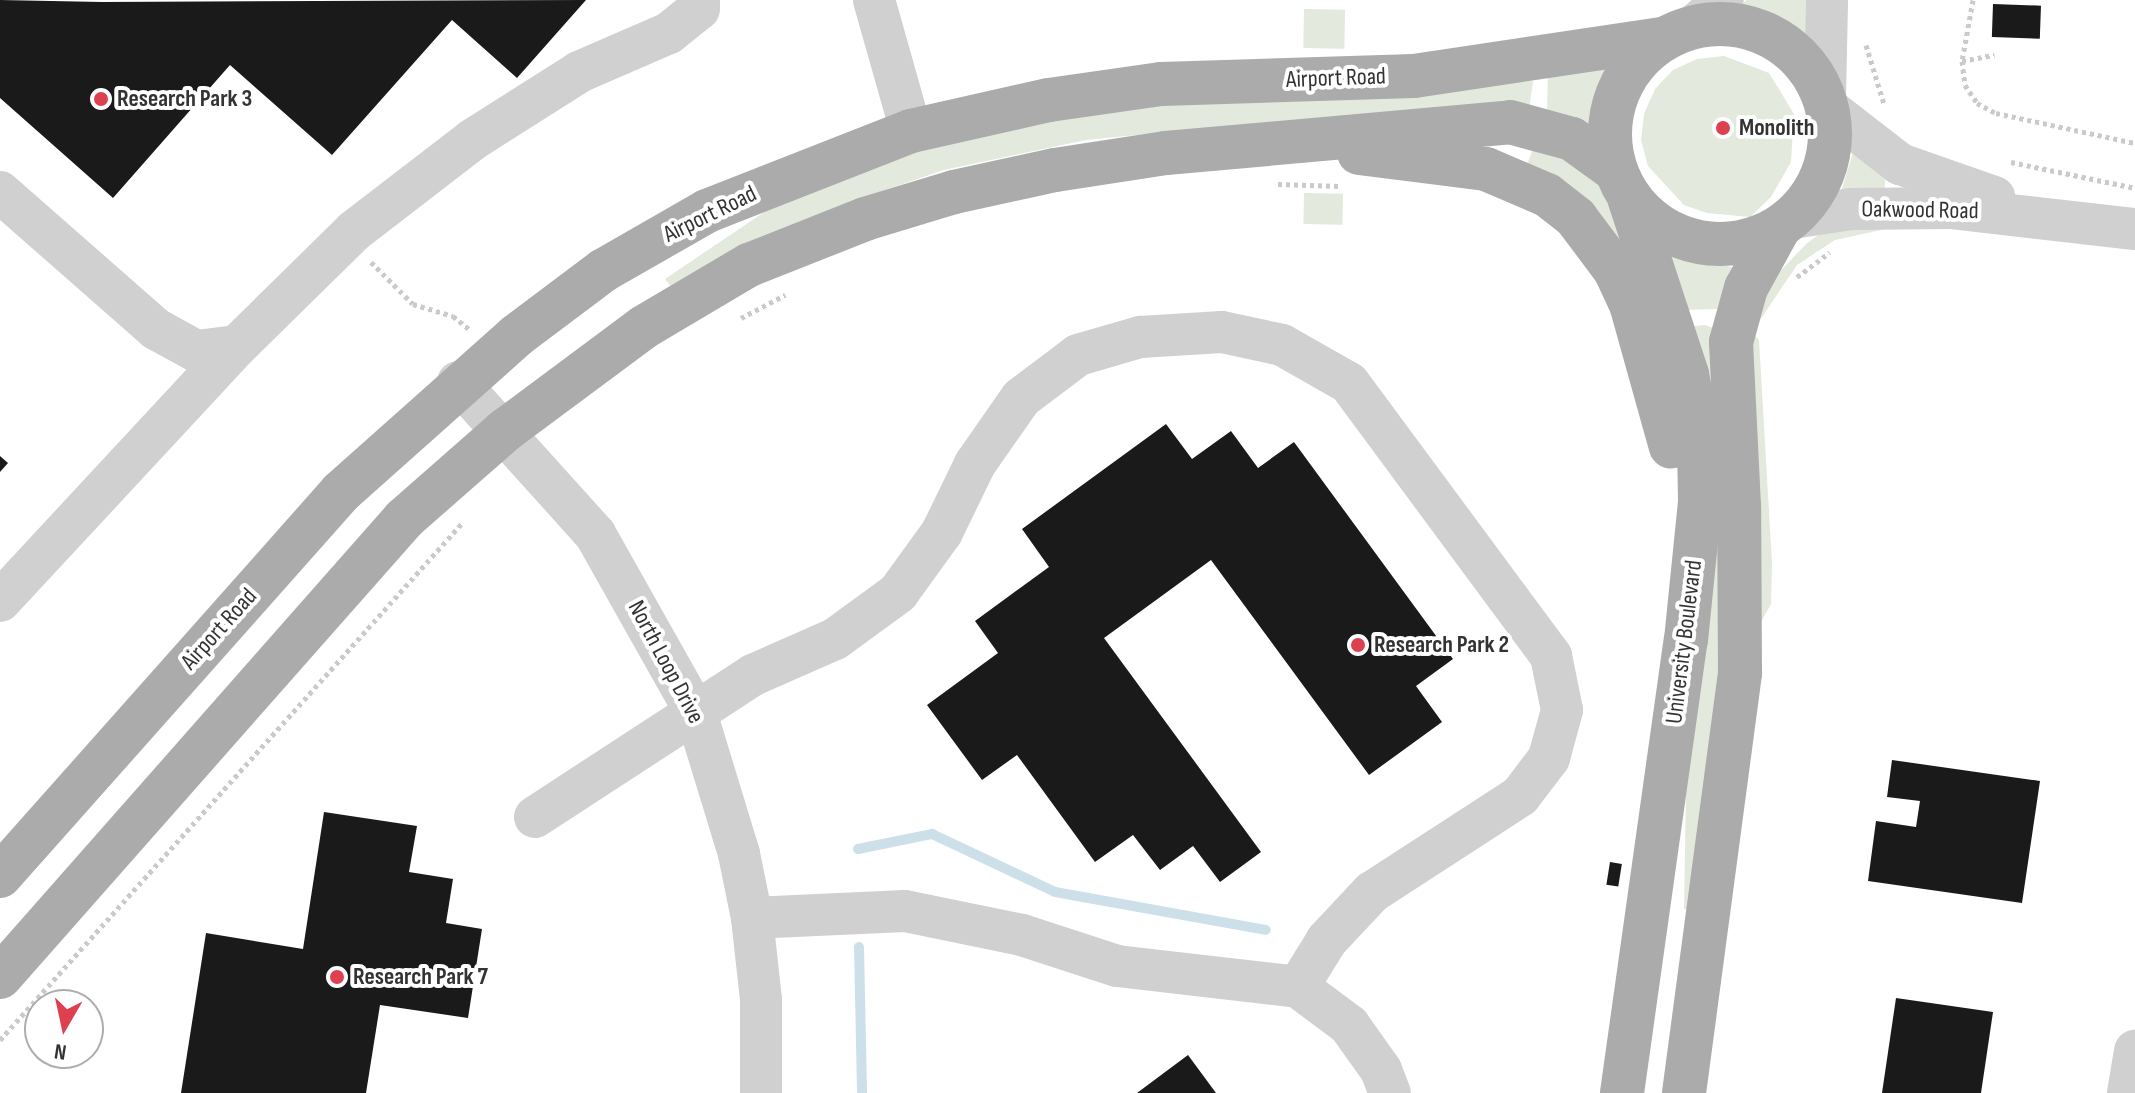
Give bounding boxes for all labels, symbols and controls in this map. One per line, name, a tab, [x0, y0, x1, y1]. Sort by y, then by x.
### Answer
street label: Airport Road	[1286, 62, 1386, 94]
place label: Research Park 3	[117, 85, 252, 113]
marker: Research Park 3	[92, 90, 110, 108]
place label: Monolith	[1739, 114, 1814, 142]
marker: Monolith	[1714, 119, 1732, 137]
street label: Airport Road	[659, 179, 761, 249]
street label: Oakwood Road	[1861, 195, 1979, 225]
street label: University Boulevard	[1660, 559, 1708, 725]
street label: Airport Road	[175, 582, 263, 676]
street label: North Loop Drive	[622, 596, 710, 728]
place label: Research Park 2	[1374, 631, 1509, 659]
marker: Research Park 2	[1349, 636, 1367, 654]
place label: Research Park 7	[353, 963, 488, 991]
marker: Research Park 7	[328, 968, 346, 986]
north arrow	[24, 989, 104, 1069]
text: N	[53, 1037, 68, 1065]

